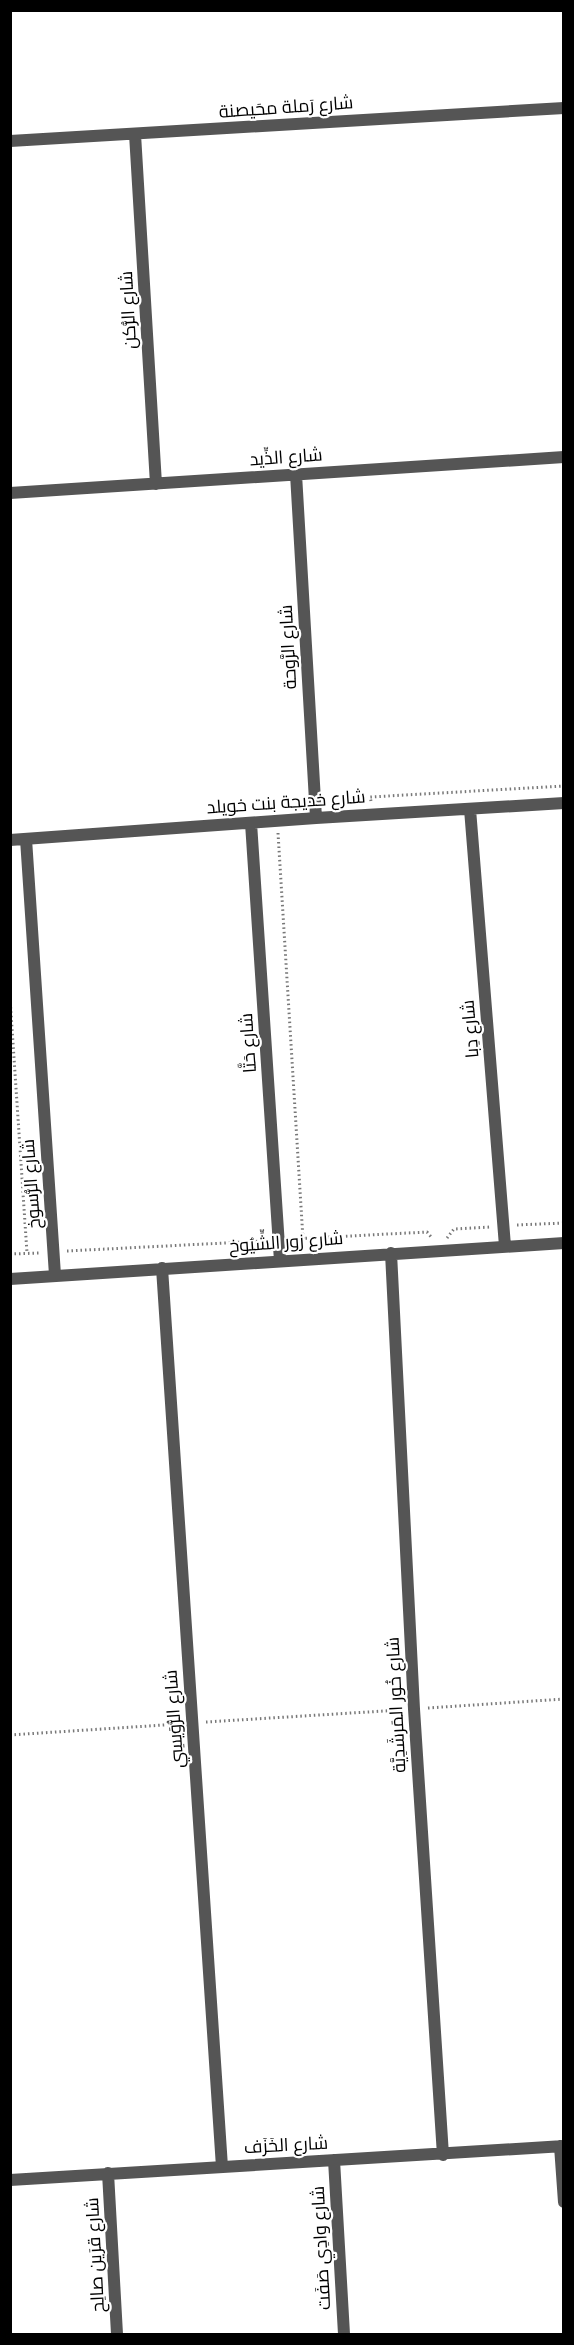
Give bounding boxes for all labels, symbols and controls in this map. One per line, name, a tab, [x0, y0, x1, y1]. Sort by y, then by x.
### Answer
street label: شارع رَملة محَيصنة	[218, 90, 354, 124]
street label: شارع الرُّكن	[114, 270, 142, 350]
street label: شارع الذِّيد	[249, 442, 323, 472]
street label: شارع الرَّوحة	[274, 604, 302, 690]
street label: شارع خديجة بنت خويلد	[206, 784, 366, 820]
street label: شارع دِبا	[456, 999, 484, 1059]
street label: شارع حَتَّا	[234, 1012, 262, 1074]
street label: شارع الرُّسوخ	[16, 1138, 46, 1230]
street label: شارع زور الشِّيُوخ	[228, 1222, 344, 1258]
street label: شارع خُور المَرشَدِيَّة	[380, 1636, 412, 1774]
street label: شارع الرُّوَيسِي	[159, 1669, 190, 1769]
street label: شارع الخَزَف	[243, 2131, 329, 2159]
street label: شارع وادِي صَفَت	[306, 2185, 338, 2311]
street label: شارع قرَين صالِح	[80, 2197, 110, 2313]

